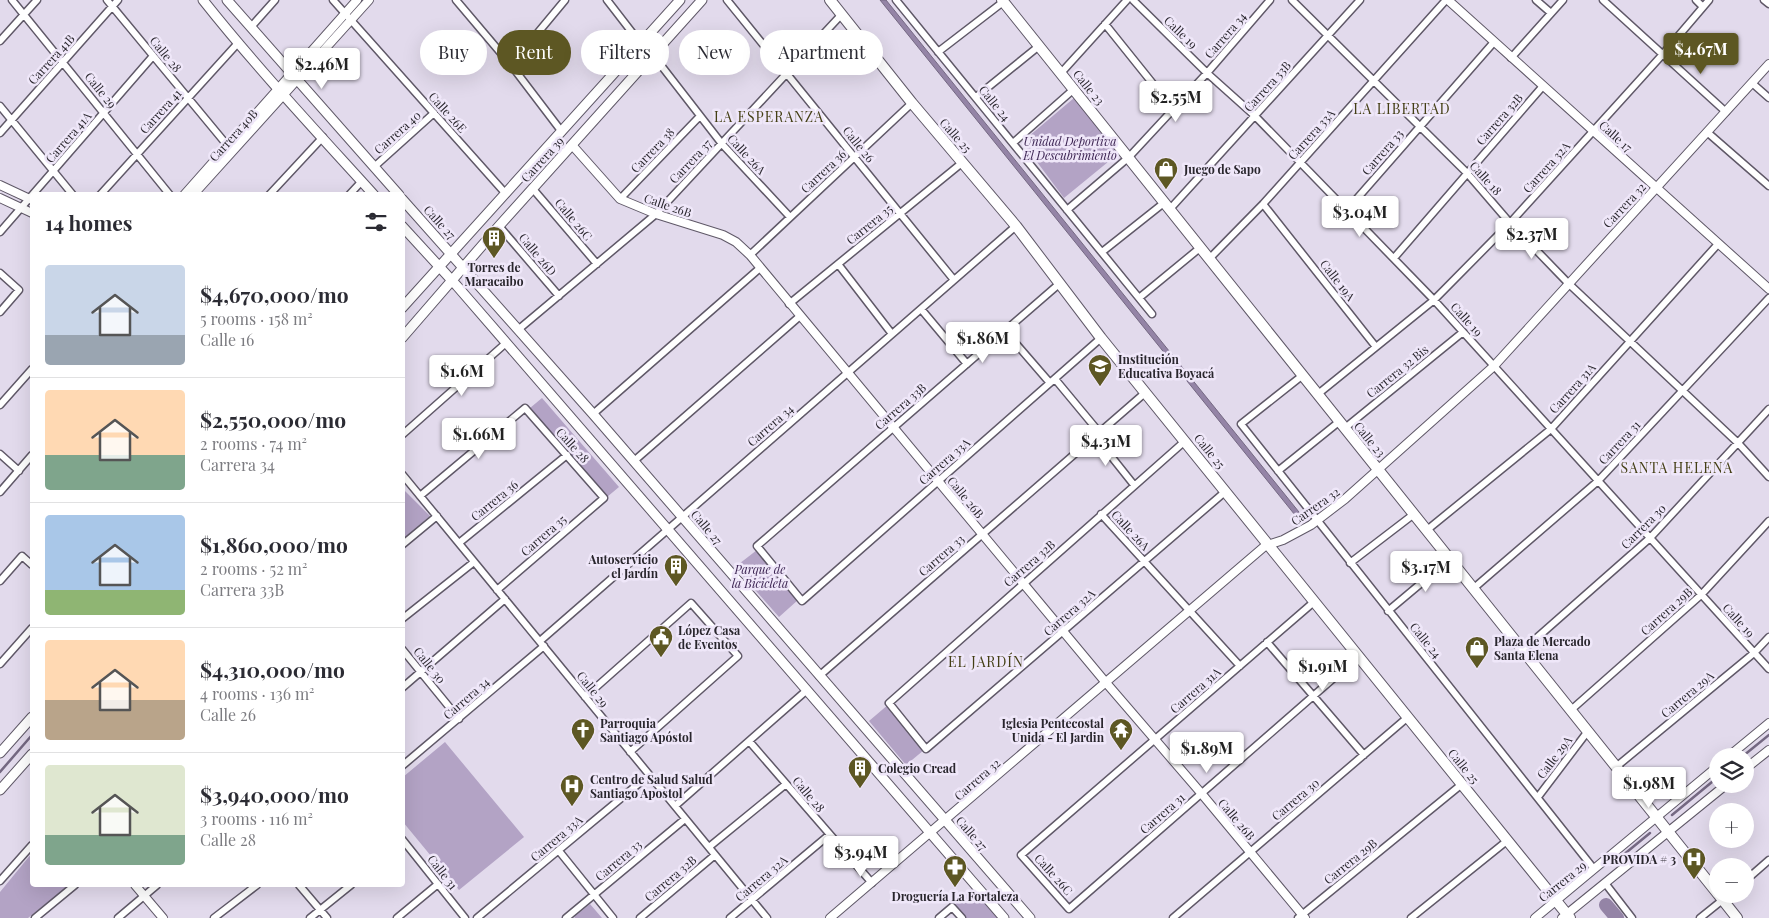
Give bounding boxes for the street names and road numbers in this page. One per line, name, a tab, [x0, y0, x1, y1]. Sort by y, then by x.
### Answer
street label: Carrera 34	[1201, 8, 1250, 61]
street label: Calle 19	[1161, 12, 1201, 52]
street label: Carrera 41B	[24, 30, 78, 88]
street label: Calle 28	[147, 33, 185, 75]
street label: Carrera 33B	[1240, 57, 1294, 115]
street label: Calle 23	[1070, 66, 1108, 108]
street label: Calle 29	[82, 69, 120, 111]
street label: Calle 24	[976, 82, 1014, 124]
street label: Carrera 41	[136, 85, 185, 137]
street label: Calle 26E	[426, 88, 470, 136]
street label: Carrera 32B	[1472, 90, 1526, 148]
street label: Carrera 40B	[205, 105, 261, 165]
street label: Carrera 33A	[1284, 105, 1338, 163]
street label: Carrera 40	[370, 107, 424, 157]
street label: Carrera 41A	[41, 108, 95, 166]
street label: Calle 25	[937, 114, 975, 156]
street label: Calle 17	[1596, 117, 1636, 155]
street label: Calle 26	[840, 123, 878, 165]
street label: Carrera 38	[627, 124, 677, 176]
street label: Carrera 33	[1358, 126, 1406, 178]
street label: Calle 26A	[724, 130, 770, 178]
street label: Carrera 39	[517, 133, 567, 185]
street label: Carrera 37	[665, 135, 715, 187]
street label: Carrera 32A	[1519, 138, 1574, 196]
street label: Carrera 36	[797, 146, 849, 196]
street label: Calle 18	[1466, 158, 1506, 198]
street label: Carrera 32	[1599, 179, 1649, 231]
street label: Calle 26B	[642, 189, 694, 221]
street label: Calle 26C	[552, 195, 596, 243]
street label: Carrera 35	[842, 200, 896, 248]
street label: Calle 27	[420, 202, 460, 243]
street label: Calle 26D	[516, 229, 561, 279]
street label: Calle 19A	[1317, 256, 1359, 304]
street label: Calle 19	[1447, 299, 1487, 339]
street label: Carrera 32 Bis	[1363, 341, 1431, 401]
street label: Carrera 31A	[1545, 359, 1599, 417]
street label: Carrera 33B	[871, 379, 929, 433]
street label: Carrera 34	[744, 400, 797, 449]
street label: Carrera 31	[1594, 416, 1644, 467]
street label: Calle 23	[1351, 418, 1389, 460]
street label: Calle 28	[553, 424, 593, 466]
street label: Calle 25	[1191, 430, 1229, 472]
street label: Carrera 33A	[915, 434, 973, 488]
street label: Calle 26B	[944, 473, 988, 521]
street label: Carrera 36	[467, 476, 521, 524]
street label: Carrera 32	[1287, 483, 1343, 529]
street label: Carrera 30	[1617, 500, 1669, 552]
street label: Calle 27	[688, 506, 726, 548]
street label: Calle 26A	[1108, 506, 1154, 554]
street label: Carrera 35	[517, 511, 569, 559]
street label: Carrera 33	[915, 531, 967, 579]
street label: Carrera 32B	[1000, 536, 1058, 590]
street label: Carrera 29B	[1637, 584, 1695, 638]
street label: Carrera 32A	[1040, 585, 1099, 639]
street label: Calle 19	[1719, 600, 1759, 640]
street label: Calle 24	[1407, 619, 1445, 661]
street label: Calle 30	[410, 643, 450, 687]
street label: Carrera 31A	[1166, 663, 1224, 716]
street label: Carrera 29A	[1657, 667, 1717, 721]
street label: Calle 29	[574, 668, 612, 710]
street label: Carrera 34	[440, 673, 493, 722]
street label: Calle 29A	[1533, 732, 1576, 782]
street label: Calle 25	[1445, 745, 1483, 787]
street label: Carrera 32	[951, 754, 1004, 803]
street label: Calle 28	[789, 773, 829, 815]
street label: Carrera 30	[1268, 774, 1322, 824]
street label: Carrera 31	[1136, 789, 1188, 837]
street label: Calle 26B	[1215, 795, 1259, 843]
street label: Carrera 33A	[527, 811, 586, 864]
street label: Calle 27	[953, 812, 991, 854]
street label: Carrera 29B	[1320, 835, 1380, 887]
street label: Carrera 33	[592, 836, 644, 884]
street label: Calle 26C	[1031, 850, 1077, 898]
street label: Calle 31	[424, 851, 462, 893]
street label: Carrera 32B	[641, 851, 699, 905]
street label: Carrera 32A	[731, 851, 791, 905]
street label: Carrera 29	[1535, 857, 1589, 905]

